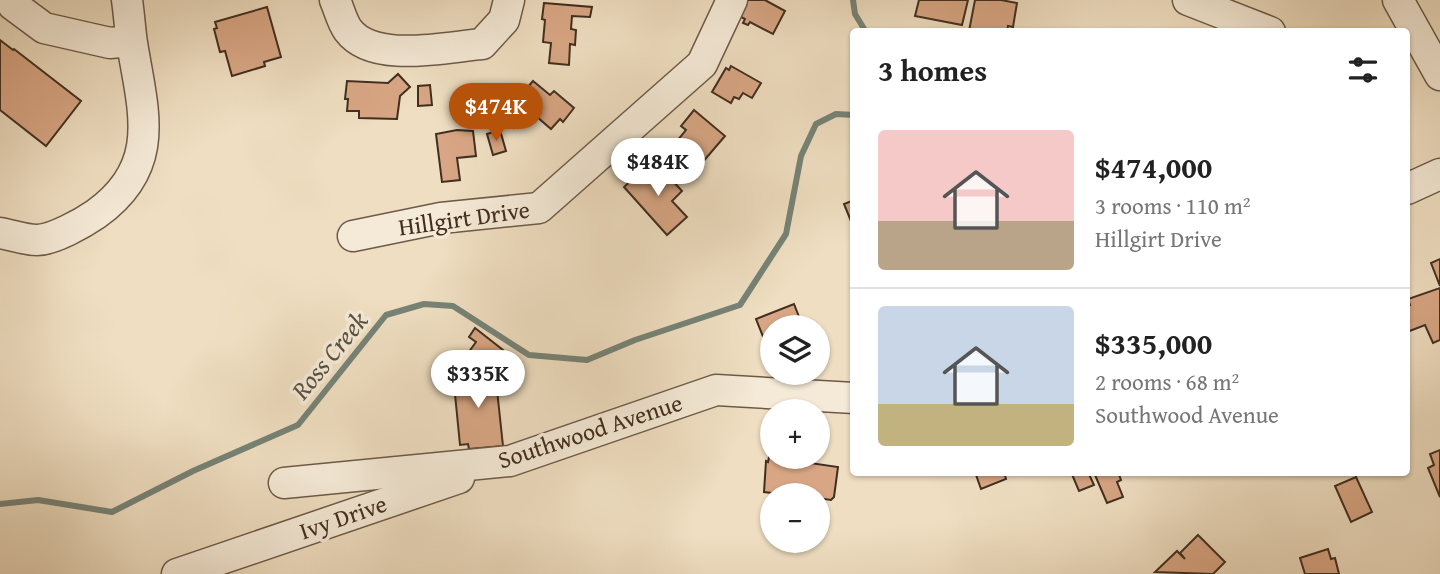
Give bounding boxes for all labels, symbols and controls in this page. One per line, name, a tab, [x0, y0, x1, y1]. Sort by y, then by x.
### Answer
text: 3 homes	[878, 48, 987, 92]
icon: filters	[1344, 51, 1382, 89]
pin: $474K	[447, 83, 545, 143]
text: $474K	[465, 89, 527, 122]
pin: $484K	[609, 138, 707, 198]
text: $484K	[627, 144, 689, 177]
text: $474,000	[1095, 145, 1212, 189]
icon: home	[934, 158, 1018, 242]
text: 3 rooms · 110 m²	[1095, 189, 1250, 222]
street label: Hillgirt Drive	[396, 191, 532, 245]
text: Hillgirt Drive	[1095, 222, 1222, 255]
water label: Ross Creek	[281, 302, 377, 408]
map controls	[760, 315, 830, 553]
button: layers	[760, 315, 830, 385]
text: $335,000	[1095, 321, 1212, 365]
icon: home	[934, 334, 1018, 418]
pin: $335K	[429, 350, 527, 410]
text: $335K	[447, 356, 509, 389]
text: 2 rooms · 68 m²	[1095, 365, 1239, 398]
street label: Southwood Avenue	[493, 385, 687, 477]
text: Southwood Avenue	[1095, 398, 1279, 431]
button: +	[760, 399, 830, 469]
button: −	[760, 483, 830, 553]
street label: Ivy Drive	[295, 486, 391, 548]

